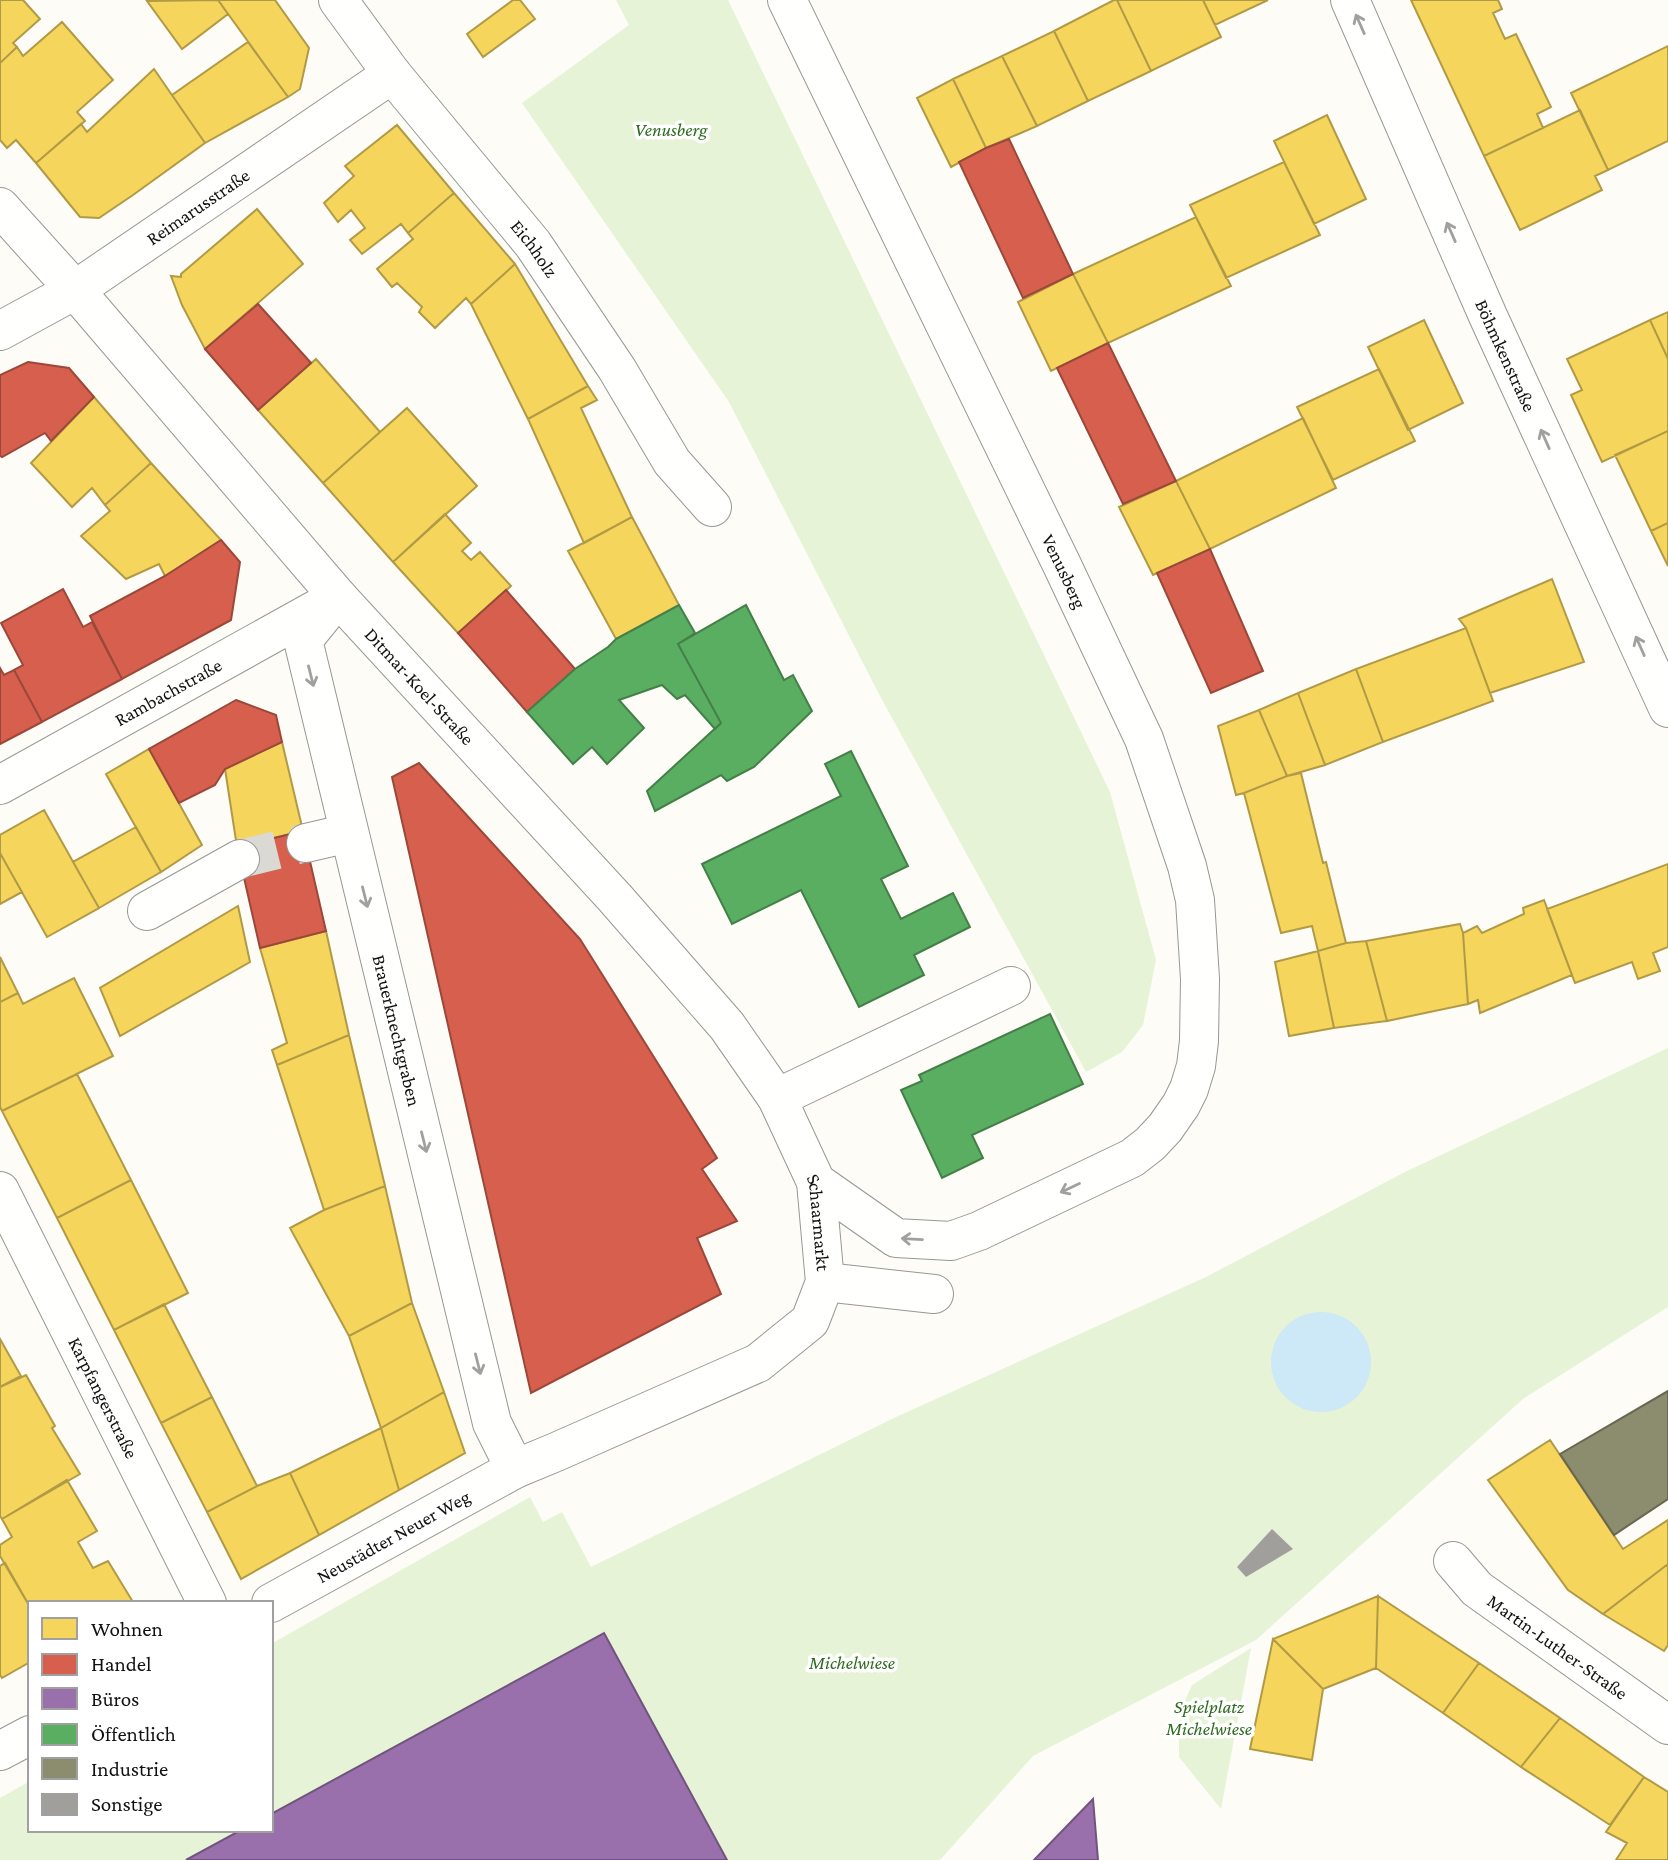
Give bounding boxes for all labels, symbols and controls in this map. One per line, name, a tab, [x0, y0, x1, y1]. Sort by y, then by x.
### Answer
one-way arrow	[1353, 14, 1366, 35]
park label: Venusberg	[635, 119, 708, 140]
street label: Reimarusstraße	[143, 164, 253, 249]
street label: Eichholz	[506, 216, 562, 281]
one-way arrow	[1444, 222, 1457, 244]
street label: Böhmkenstraße	[1471, 296, 1540, 415]
one-way arrow	[1538, 429, 1551, 450]
street label: Venusberg	[1038, 531, 1091, 612]
street label: Ditmar-Koel-Straße	[360, 623, 478, 749]
one-way arrow	[1633, 636, 1646, 658]
street label: Rambachstraße	[111, 654, 225, 730]
one-way arrow	[305, 664, 319, 687]
one-way arrow	[359, 886, 372, 908]
street label: Brauerknechtgraben	[368, 953, 425, 1108]
one-way arrow	[418, 1130, 431, 1153]
street label: Schaarmarkt	[803, 1170, 834, 1272]
one-way arrow	[1060, 1181, 1081, 1195]
one-way arrow	[901, 1232, 924, 1245]
street label: Karpfangerstraße	[64, 1334, 142, 1462]
one-way arrow	[472, 1352, 485, 1374]
street label: Neustädter Neuer Weg	[313, 1486, 473, 1587]
street label: Martin-Luther-Straße	[1483, 1590, 1632, 1704]
legend	[28, 1601, 273, 1832]
text: Wohnen	[91, 1617, 163, 1641]
text: Handel	[91, 1652, 152, 1676]
park label: Michelwiese	[808, 1652, 895, 1673]
text: Büros	[91, 1687, 139, 1711]
park label: Spielplatz Michelwiese	[1165, 1696, 1252, 1739]
text: Öffentlich	[91, 1722, 176, 1746]
text: Industrie	[91, 1757, 168, 1781]
text: Sonstige	[91, 1792, 163, 1816]

